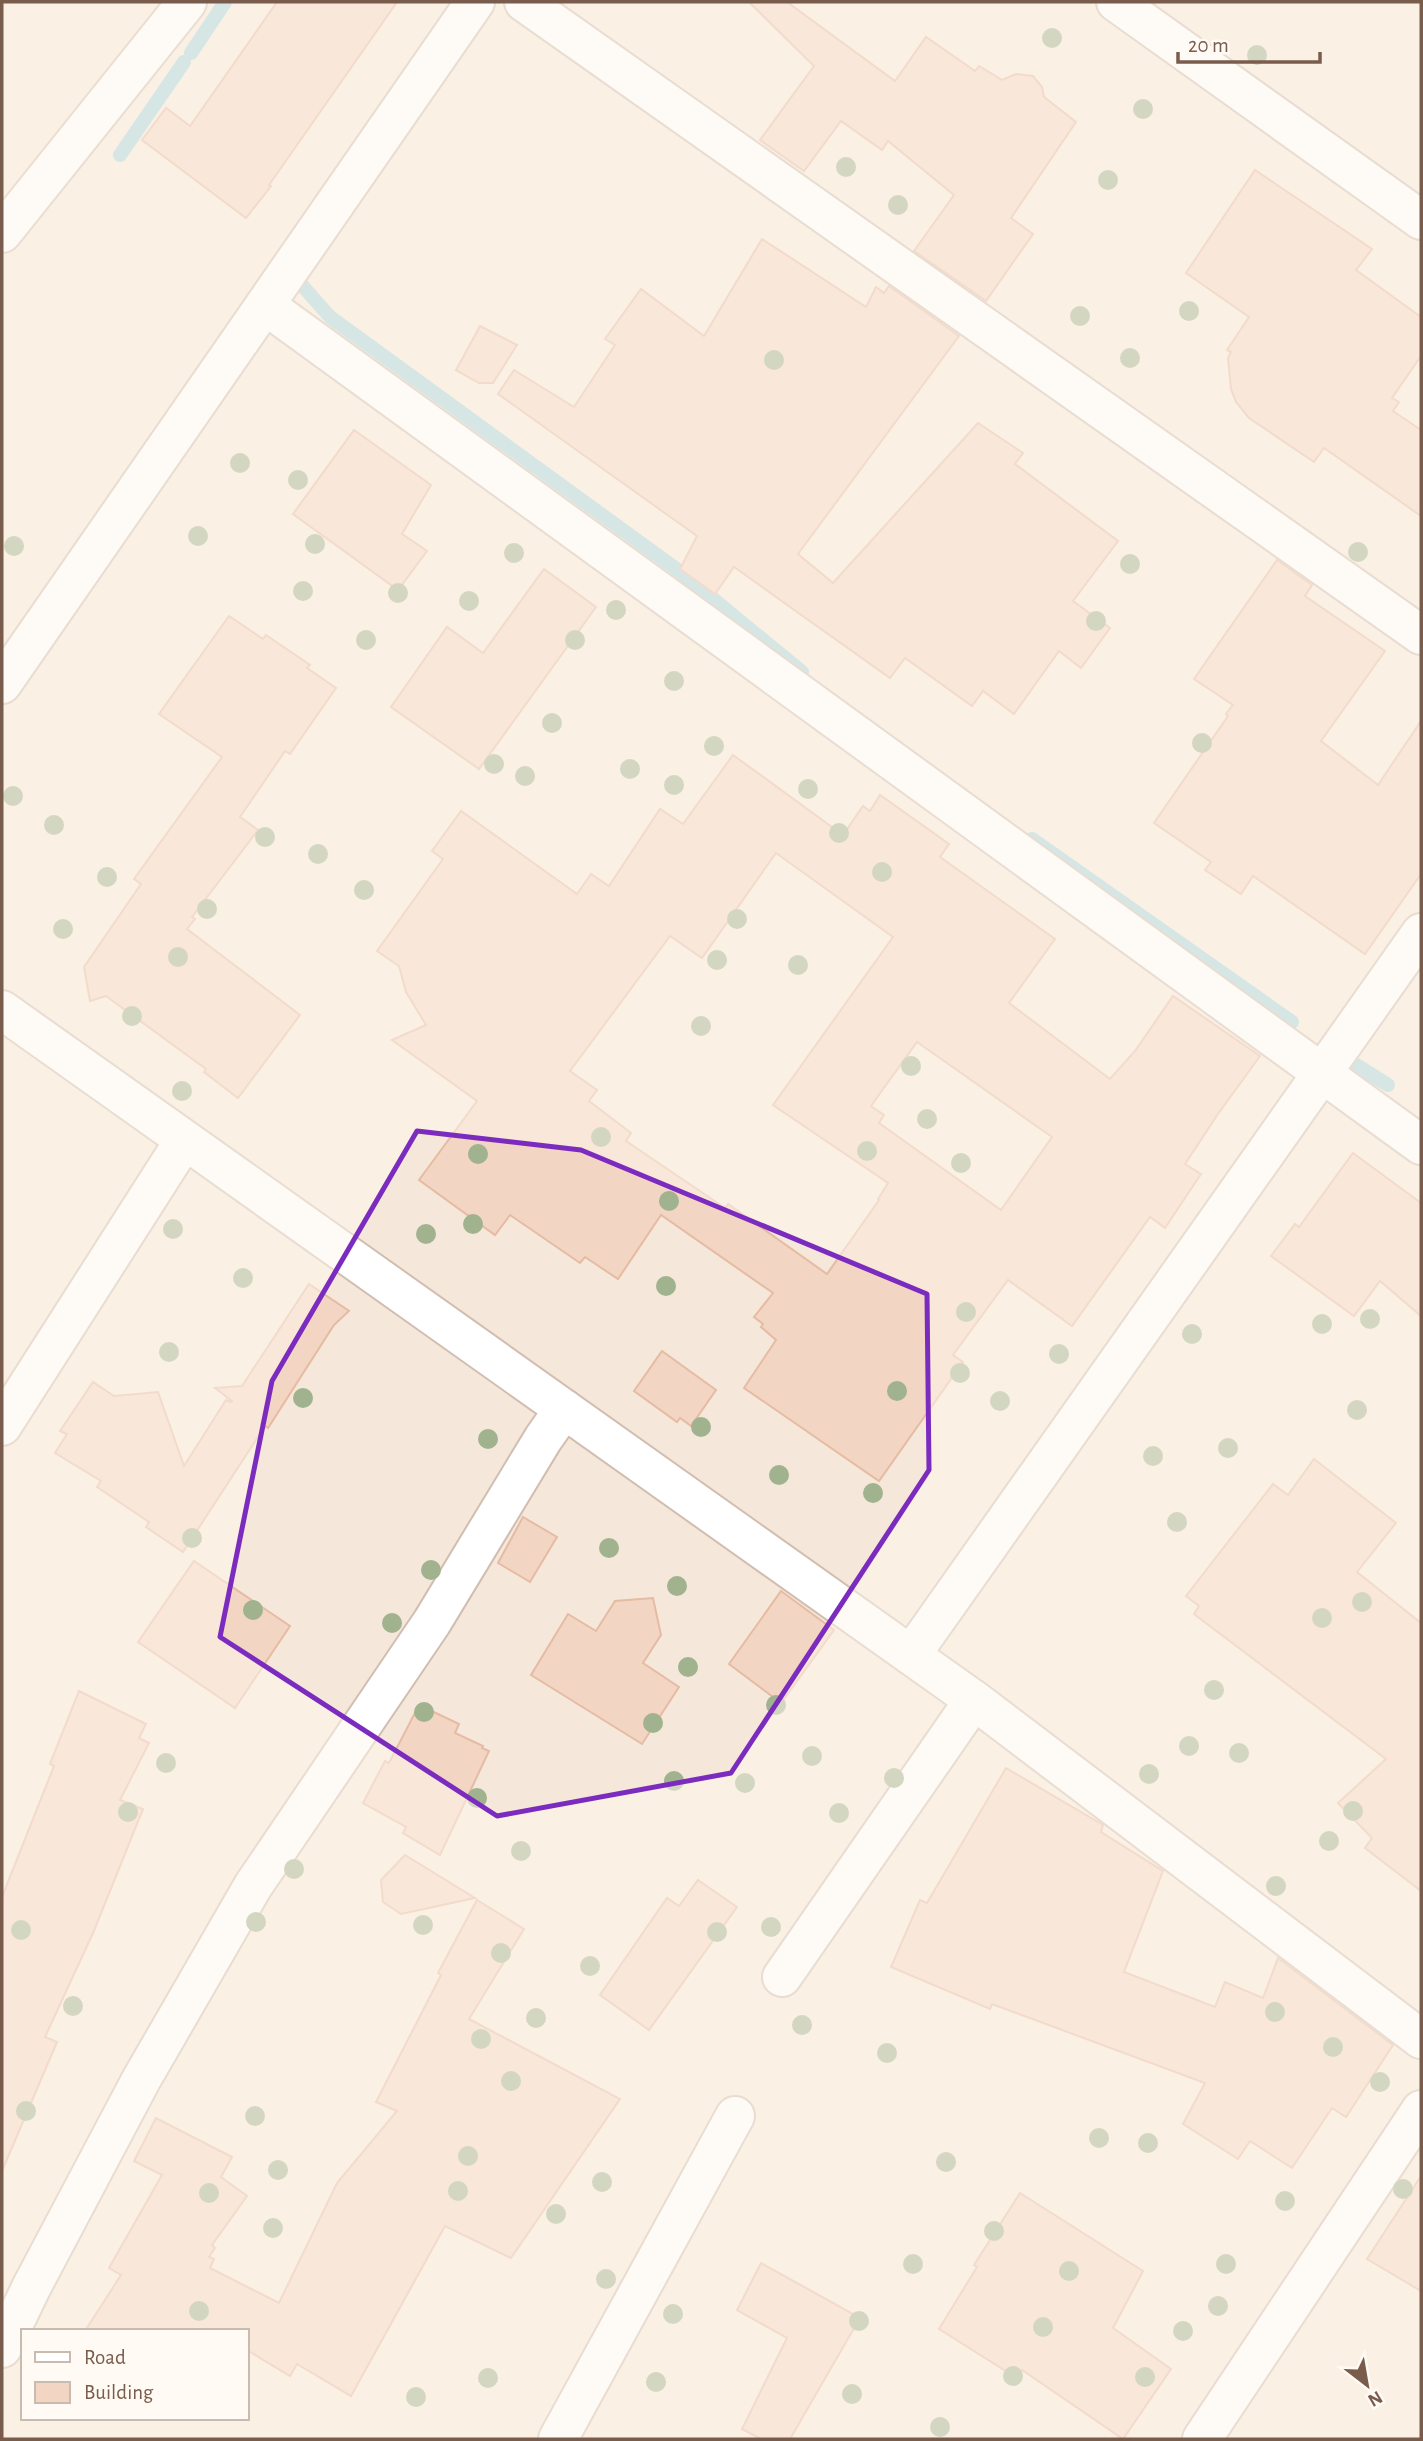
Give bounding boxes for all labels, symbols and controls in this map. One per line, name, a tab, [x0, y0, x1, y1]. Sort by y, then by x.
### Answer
scale bar	[1178, 21, 1320, 65]
text: 20 m	[1188, 35, 1229, 56]
legend	[21, 2329, 248, 2420]
text: Road	[84, 2347, 126, 2368]
north arrow	[1332, 2350, 1402, 2420]
text: Building	[84, 2382, 154, 2403]
text: N	[1364, 2387, 1386, 2410]

